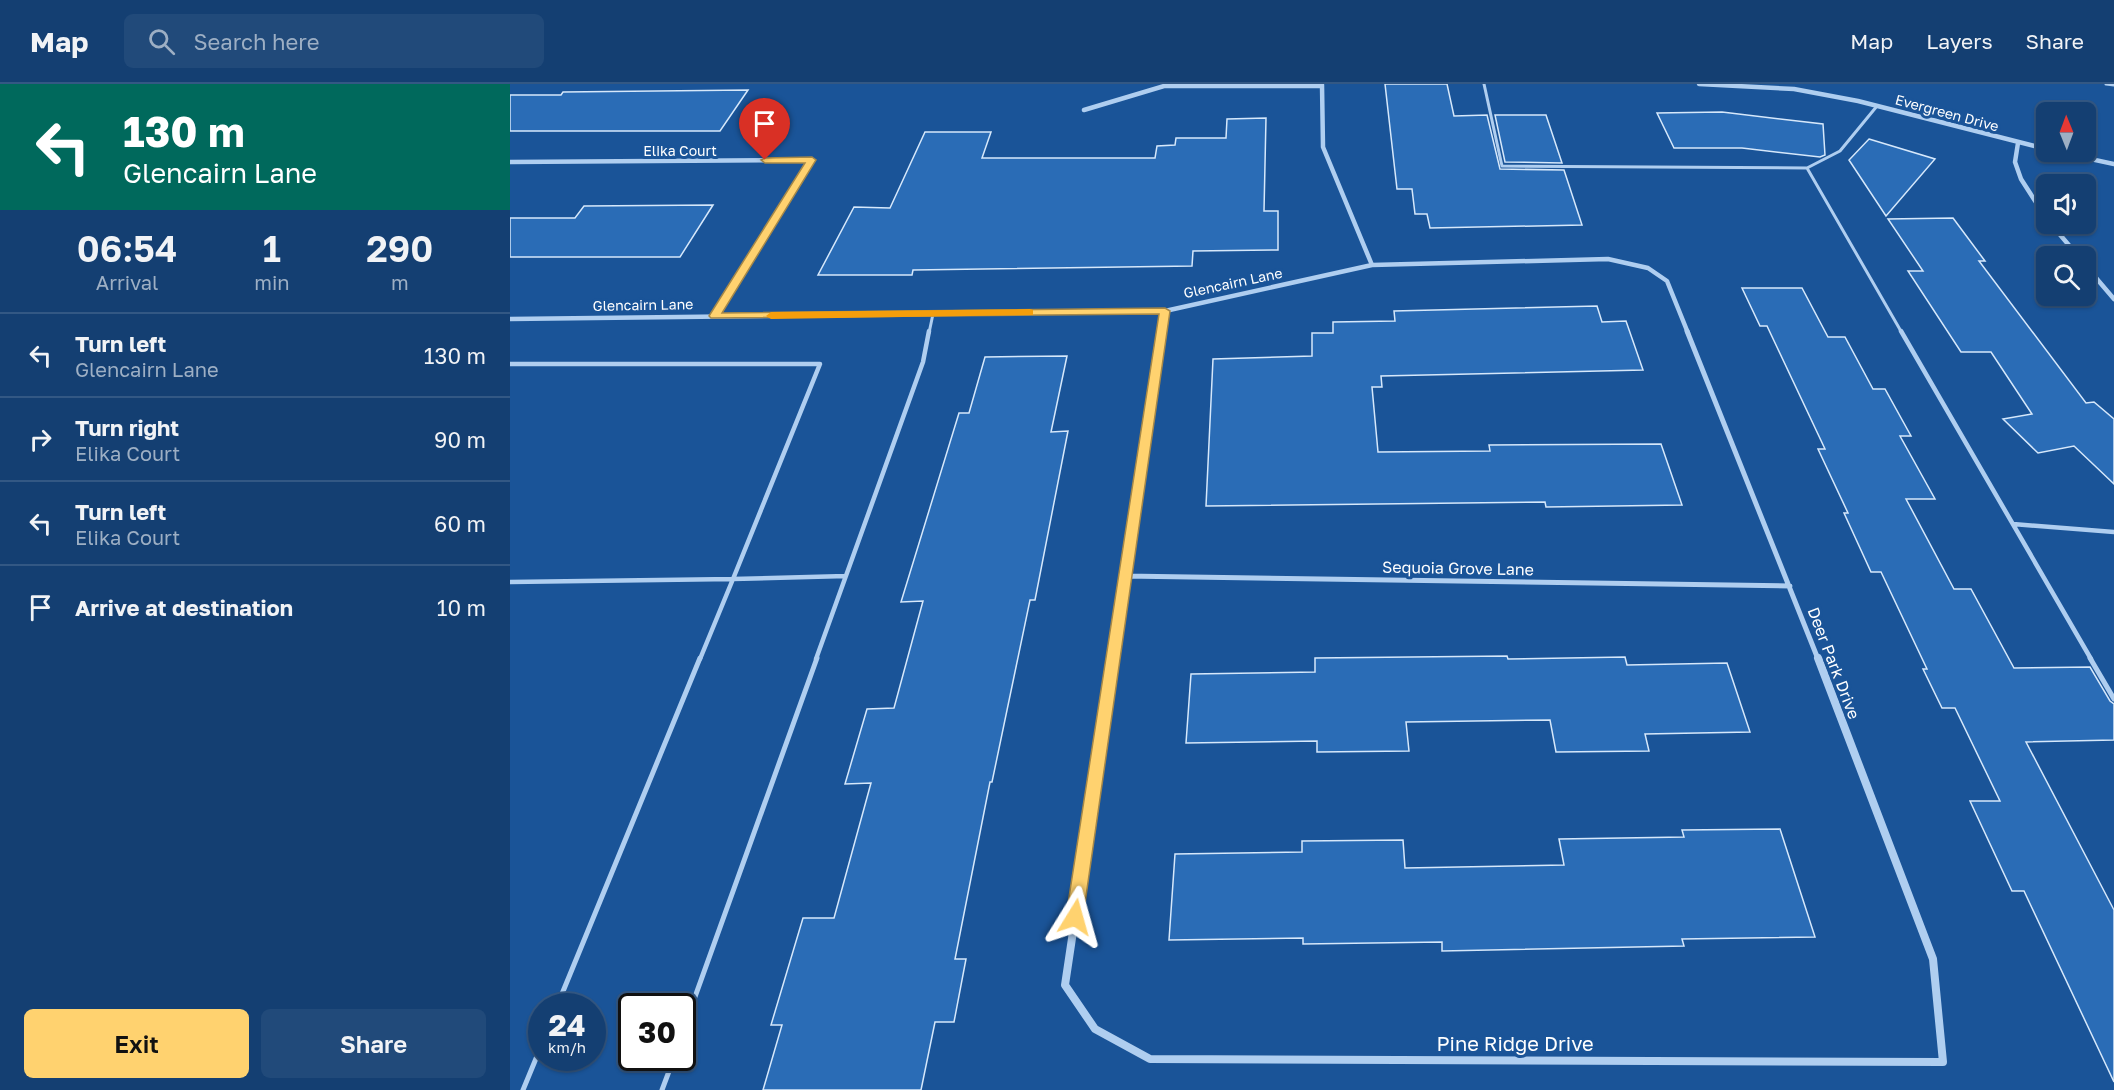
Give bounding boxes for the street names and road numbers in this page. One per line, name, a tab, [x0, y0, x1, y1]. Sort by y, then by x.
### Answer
street label: Evergreen Drive	[1894, 91, 2001, 134]
street label: Elika Court	[643, 142, 717, 159]
street label: Glencairn Lane	[1182, 264, 1284, 301]
street label: Glencairn Lane	[593, 295, 693, 314]
street label: Sequoia Grove Lane	[1382, 557, 1534, 579]
street label: Deer Park Drive	[1803, 604, 1865, 722]
street label: Pine Ridge Drive	[1436, 1031, 1594, 1055]

